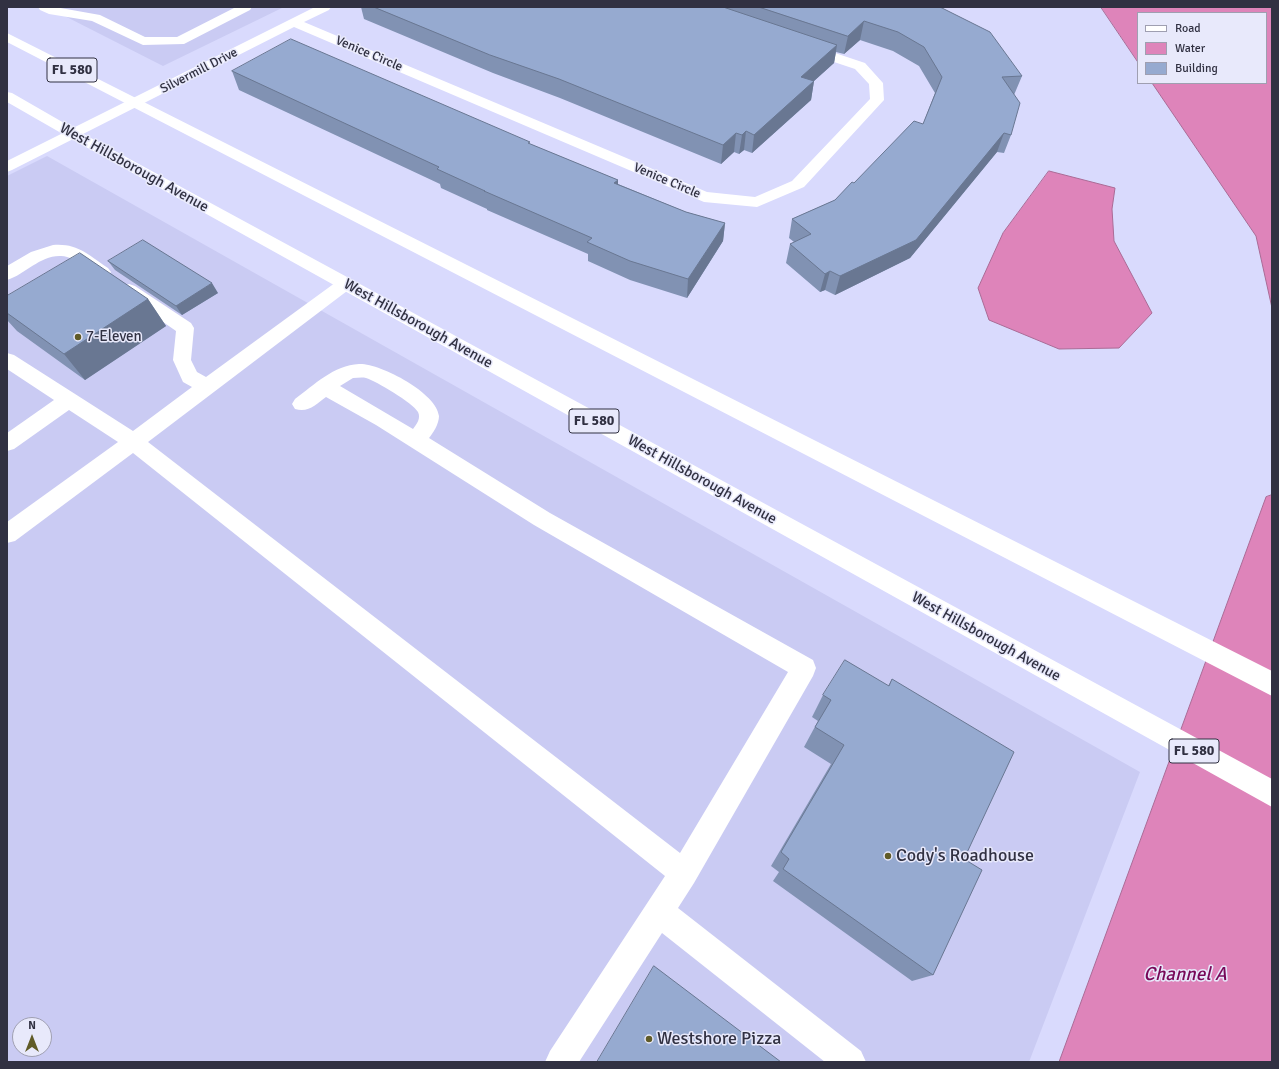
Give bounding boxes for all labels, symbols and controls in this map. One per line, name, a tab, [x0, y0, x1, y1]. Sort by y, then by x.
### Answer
legend	[1137, 12, 1267, 84]
text: Road	[1175, 21, 1201, 36]
street label: Venice Circle	[333, 33, 405, 75]
text: Water	[1175, 41, 1205, 56]
street label: Silvermill Drive	[158, 45, 240, 97]
road number: FL 580	[47, 58, 97, 82]
text: Building	[1175, 61, 1218, 76]
street label: West Hillsborough Avenue	[56, 120, 212, 216]
street label: Venice Circle	[631, 160, 703, 202]
street label: West Hillsborough Avenue	[340, 276, 496, 372]
place label: 7-Eleven	[86, 328, 142, 346]
marker: 7-Eleven	[73, 332, 83, 342]
road number: FL 580	[569, 409, 619, 433]
street label: West Hillsborough Avenue	[624, 432, 780, 528]
street label: West Hillsborough Avenue	[908, 589, 1064, 685]
road number: FL 580	[1169, 739, 1219, 763]
place label: Cody's Roadhouse	[896, 845, 1034, 867]
marker: Cody's Roadhouse	[883, 851, 893, 861]
water label: Channel A	[1143, 964, 1227, 986]
north arrow	[12, 1017, 52, 1057]
text: N	[28, 1019, 36, 1032]
place label: Westshore Pizza	[657, 1028, 781, 1050]
marker: Westshore Pizza	[644, 1034, 654, 1044]

